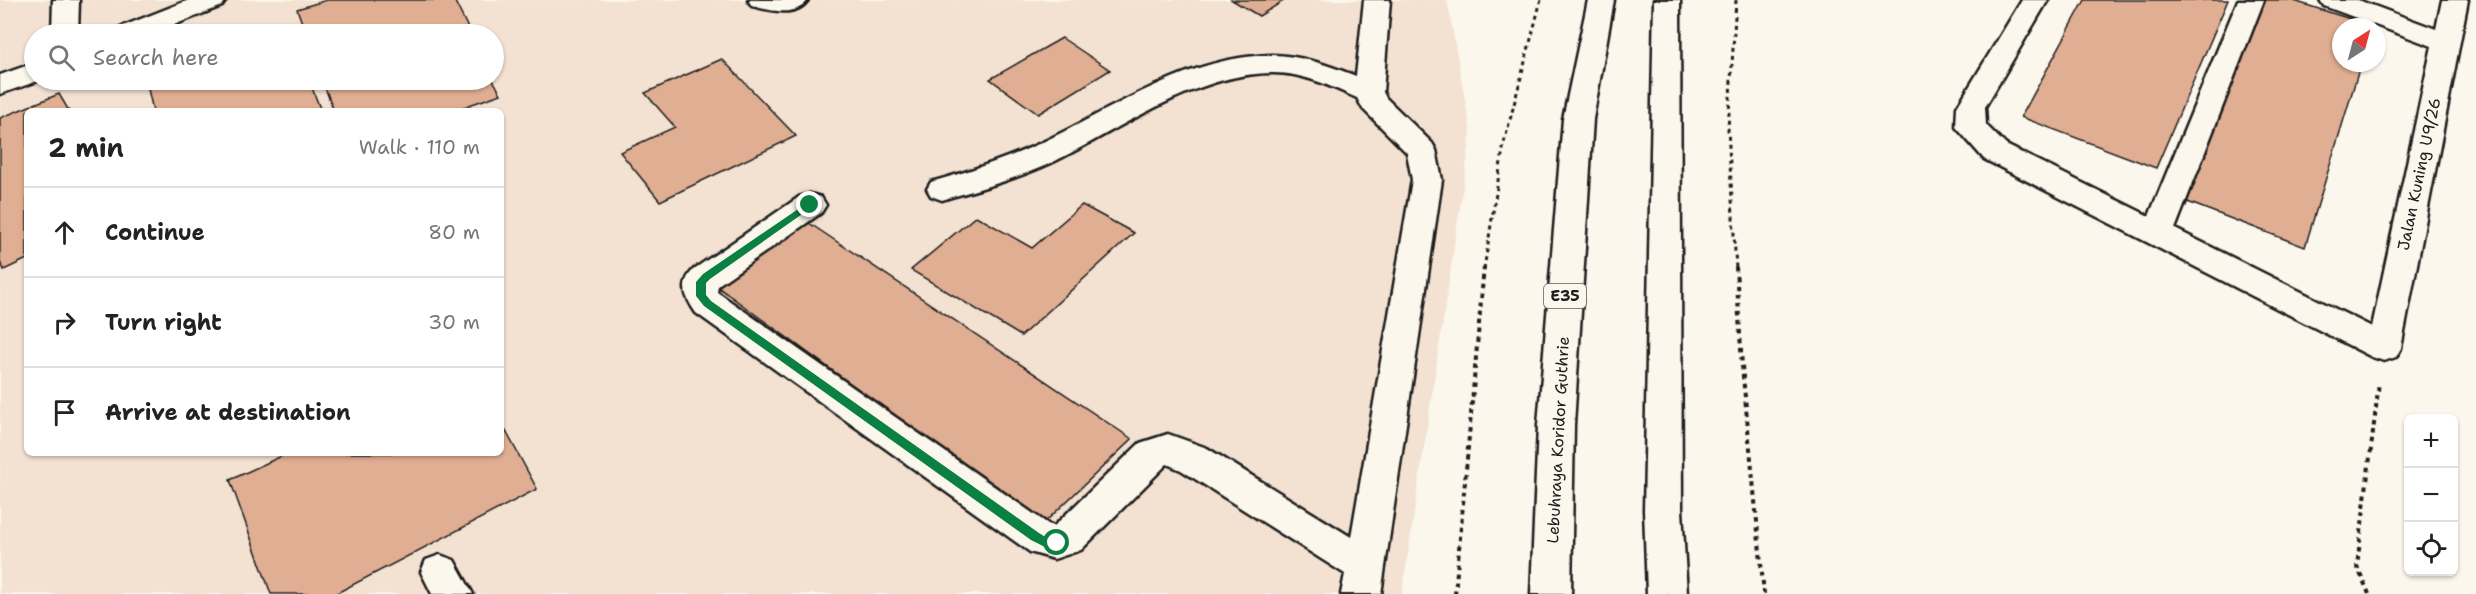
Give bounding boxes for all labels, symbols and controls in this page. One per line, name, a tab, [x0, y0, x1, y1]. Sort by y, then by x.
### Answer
north arrow	[2332, 18, 2386, 72]
search box	[24, 24, 504, 90]
icon: search	[45, 41, 78, 74]
text: Search here	[93, 43, 219, 72]
street label: Jalan Kuning U9/26	[2393, 96, 2445, 252]
text: 2 min	[48, 130, 124, 165]
text: Walk · 110 m	[359, 134, 480, 160]
route end	[796, 191, 822, 217]
icon: ahead	[48, 216, 81, 249]
text: Continue	[105, 218, 205, 247]
text: 80 m	[428, 219, 480, 245]
road number: E35	[1544, 284, 1586, 308]
icon: right	[48, 306, 81, 339]
text: Turn right	[105, 308, 222, 337]
text: 30 m	[428, 309, 480, 335]
street label: Lebuhraya Koridor Guthrie	[1542, 336, 1574, 544]
icon: arrive	[48, 396, 81, 429]
text: Arrive at destination	[105, 398, 351, 427]
map controls	[2404, 414, 2458, 576]
button: +	[2404, 414, 2458, 468]
button: −	[2404, 468, 2458, 522]
button: locate	[2404, 522, 2458, 576]
route start	[1043, 529, 1069, 555]

